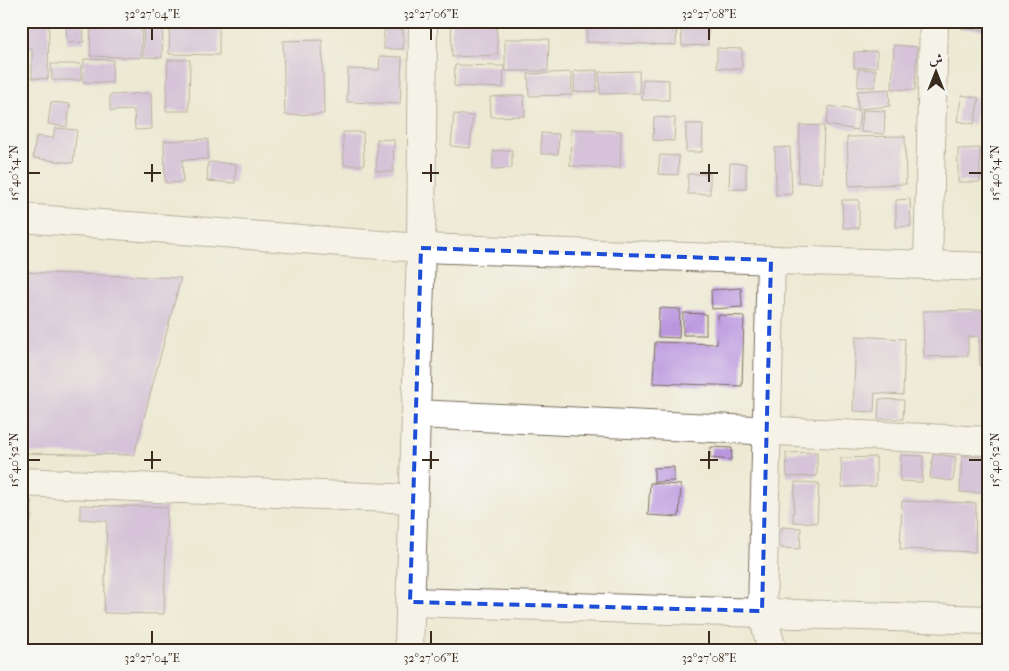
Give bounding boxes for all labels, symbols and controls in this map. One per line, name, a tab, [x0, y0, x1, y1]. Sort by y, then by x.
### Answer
text: 32°27'04"E	[124, 7, 180, 21]
text: 32°27'06"E	[403, 7, 459, 21]
text: 32°27'08"E	[682, 7, 736, 21]
north arrow	[912, 48, 962, 98]
text: ش	[929, 51, 943, 68]
text: 15°40'54"N	[7, 145, 21, 201]
text: 15°40'54"N	[988, 145, 1002, 201]
text: 15°40'52"N	[7, 432, 21, 488]
text: 15°40'52"N	[988, 432, 1002, 488]
text: 32°27'04"E	[124, 651, 180, 665]
text: 32°27'06"E	[403, 651, 459, 665]
text: 32°27'08"E	[682, 651, 736, 665]

